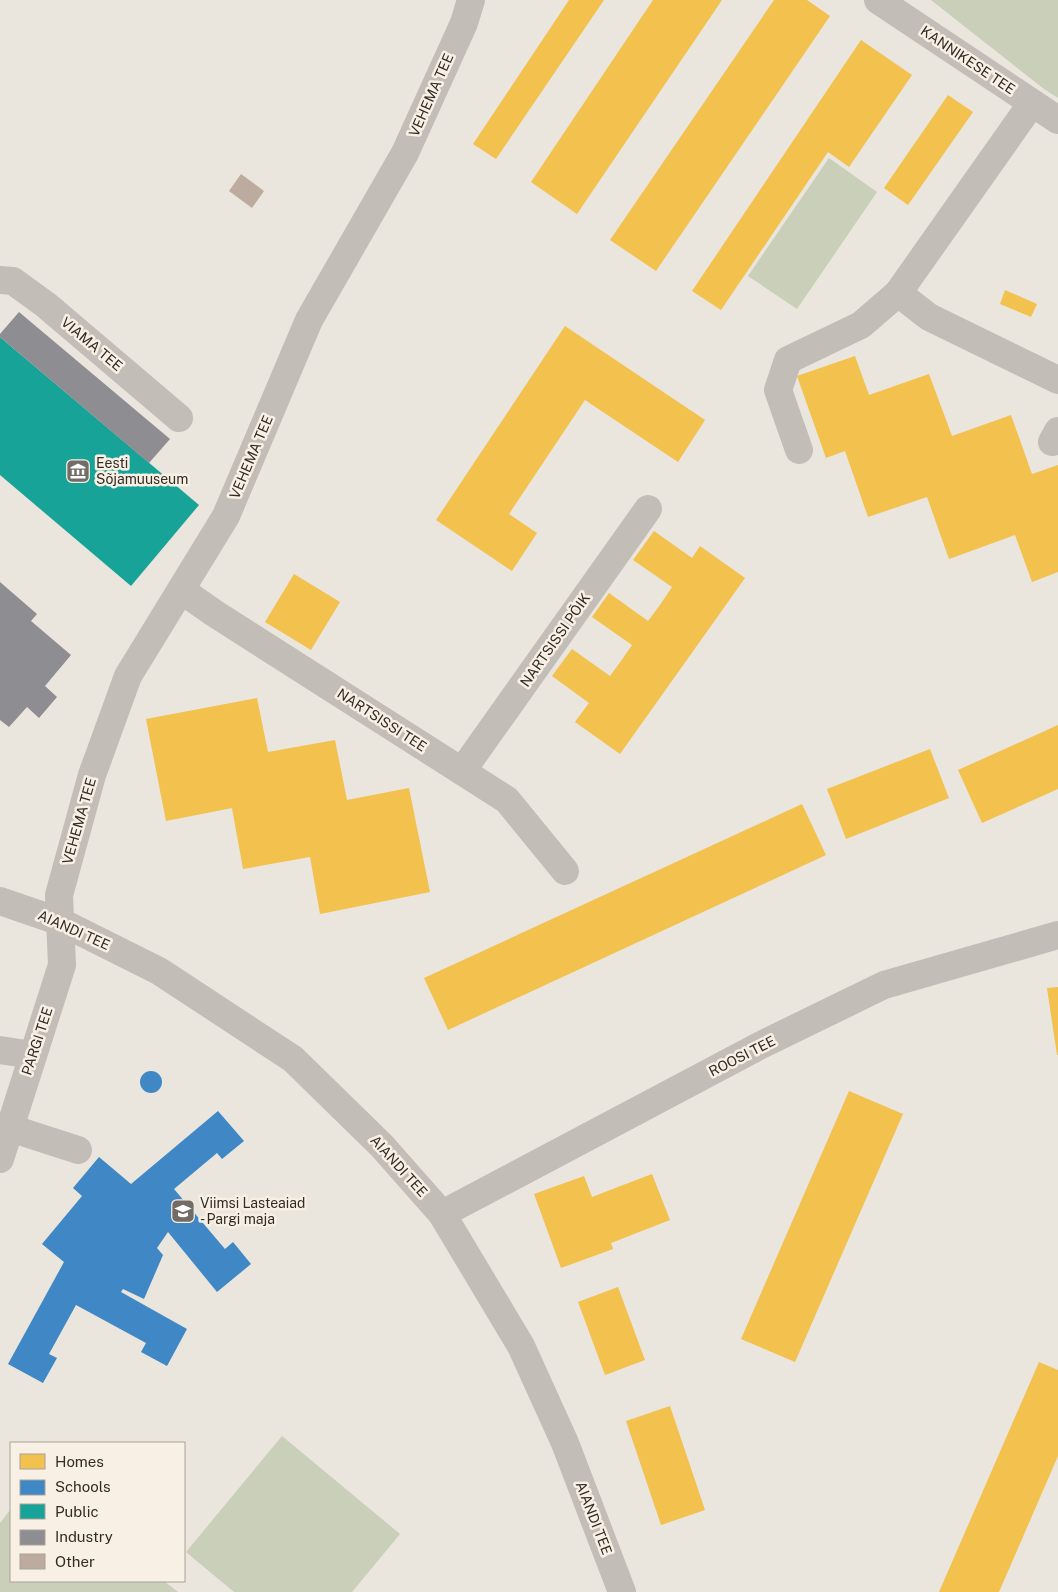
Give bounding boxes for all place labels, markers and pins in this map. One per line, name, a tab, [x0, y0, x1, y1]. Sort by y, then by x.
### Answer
place label: Eesti Sõjamuuseum	[96, 455, 188, 487]
museum icon: Eesti Sõjamuuseum	[65, 458, 91, 484]
place label: Viimsi Lasteaiad - Pargi maja	[200, 1195, 305, 1227]
school or university icon: Viimsi Lasteaiad - Pargi maja	[170, 1198, 196, 1224]

